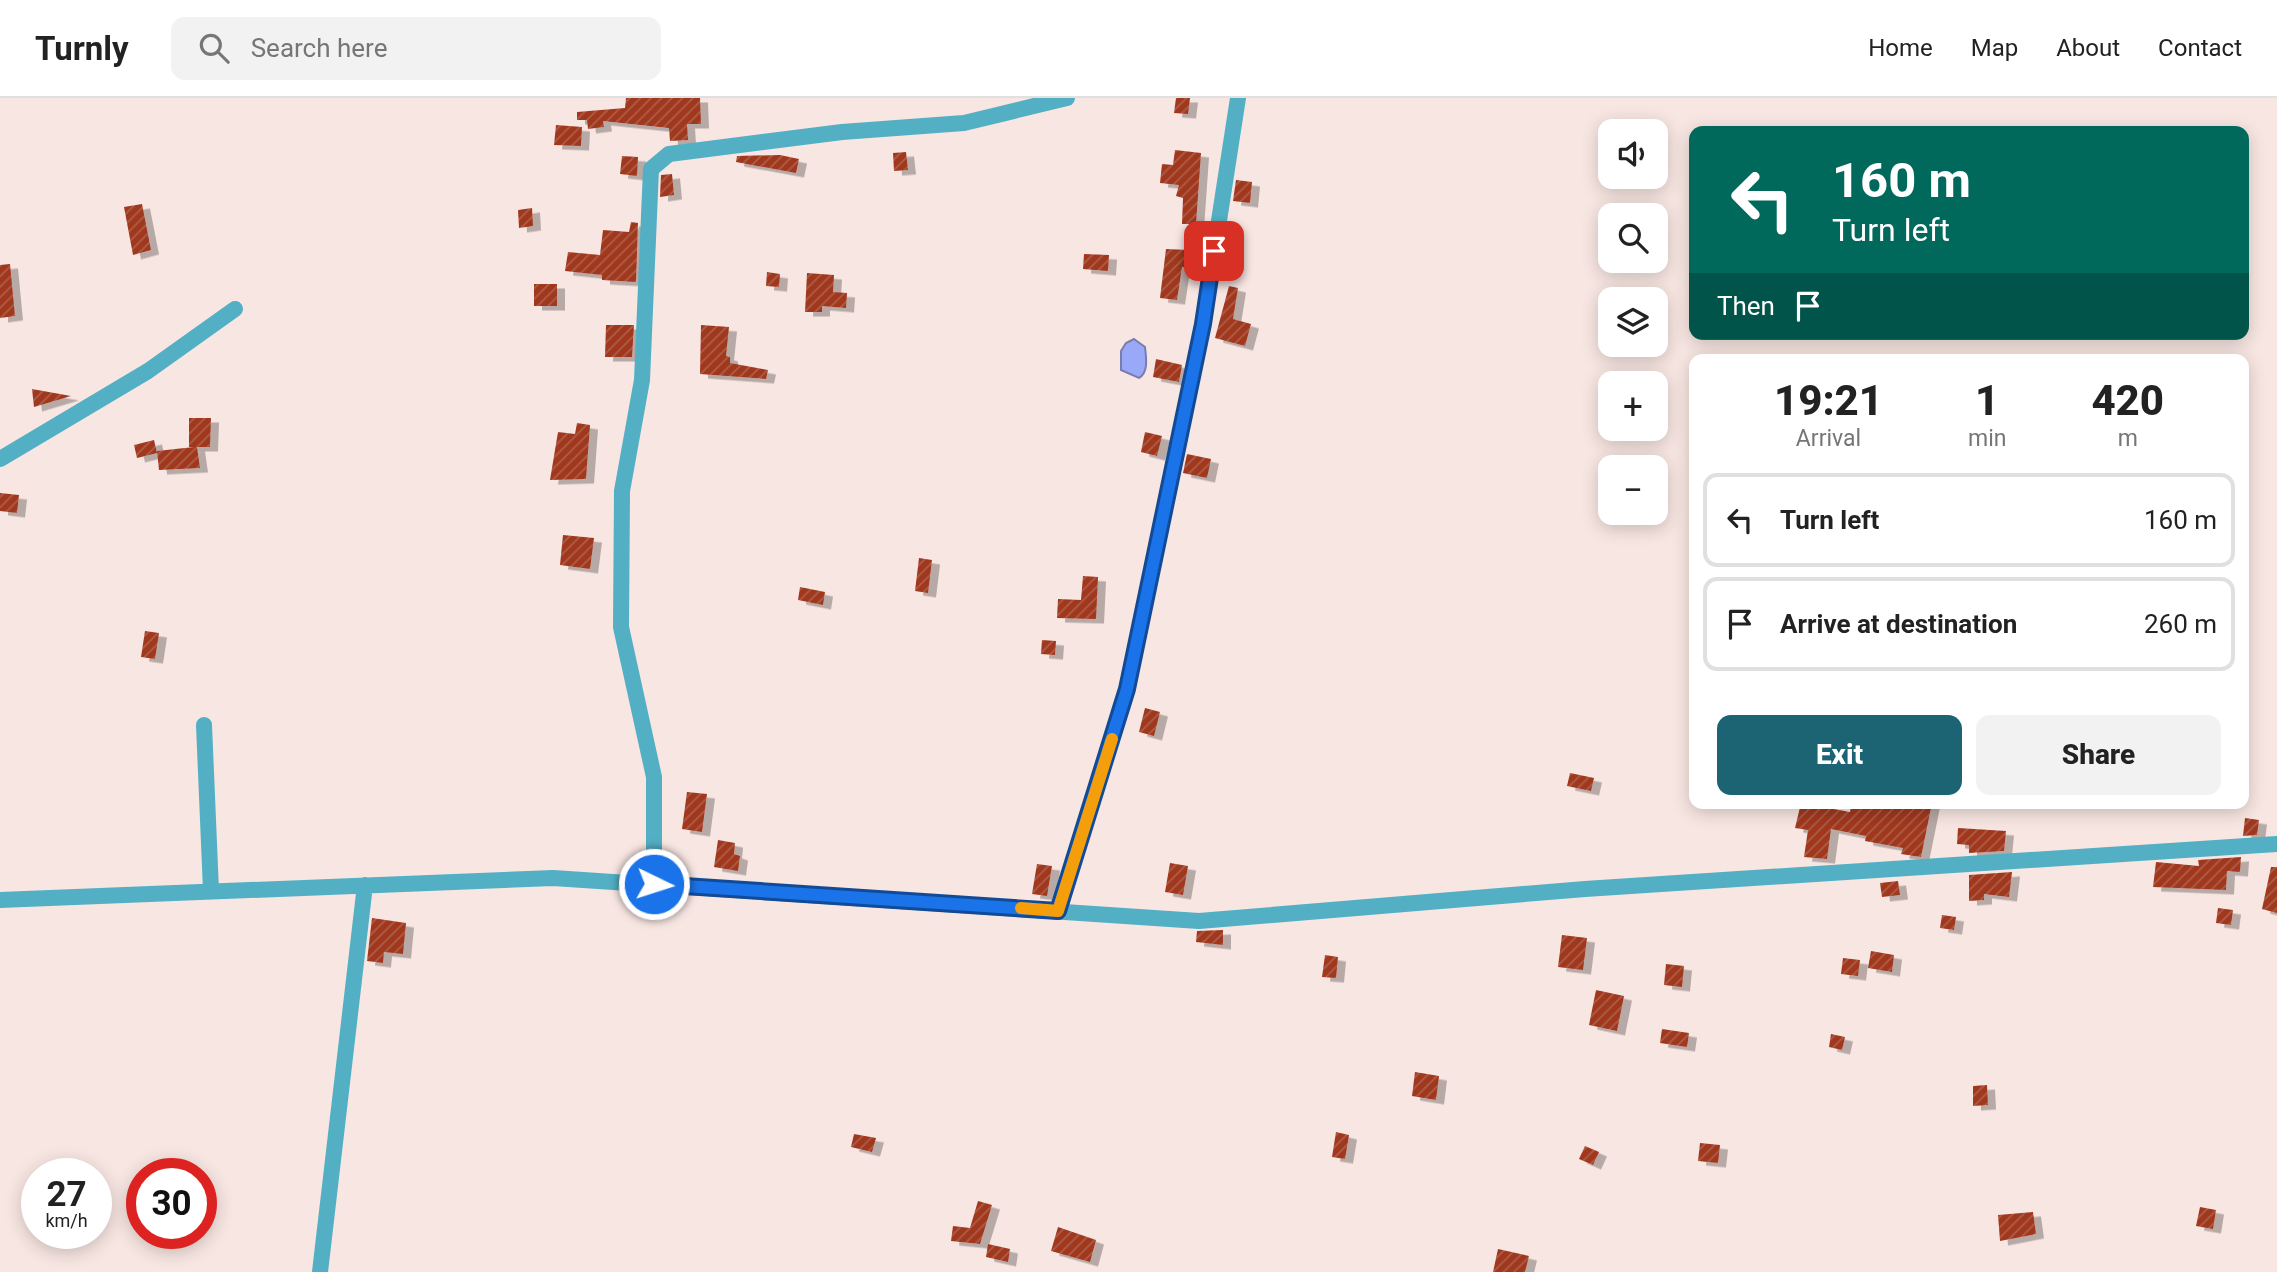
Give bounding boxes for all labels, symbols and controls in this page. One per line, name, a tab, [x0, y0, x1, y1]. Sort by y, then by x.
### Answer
search box	[171, 17, 661, 80]
text: Turnly	[35, 29, 129, 68]
icon: search	[195, 29, 233, 67]
text: Search here	[251, 33, 387, 63]
text: Home	[1868, 34, 1933, 62]
text: Map	[1971, 34, 2018, 62]
text: About	[2056, 34, 2120, 62]
text: Contact	[2158, 34, 2242, 62]
map controls	[1598, 119, 1668, 525]
button: sound	[1598, 119, 1668, 189]
text: 160 m	[1832, 152, 1971, 209]
icon: left	[1717, 154, 1808, 245]
button: search	[1598, 203, 1668, 273]
text: Turn left	[1832, 211, 1950, 249]
pin	[1184, 221, 1244, 281]
icon: arrive	[1195, 232, 1233, 270]
button: layers	[1598, 287, 1668, 357]
icon: arrive	[1789, 287, 1827, 325]
text: Then	[1717, 291, 1775, 321]
button: +	[1598, 371, 1668, 441]
text: 19:21	[1774, 376, 1883, 425]
text: 1	[1975, 376, 1999, 425]
text: 420	[2091, 376, 2164, 425]
text: Arrival	[1796, 425, 1861, 452]
text: min	[1968, 425, 2006, 452]
text: m	[2118, 425, 2138, 452]
button: −	[1598, 455, 1668, 525]
icon: left	[1721, 501, 1759, 539]
text: Turn left	[1780, 505, 1879, 535]
text: 160 m	[2144, 505, 2217, 535]
icon: arrive	[1721, 605, 1759, 643]
text: Arrive at destination	[1780, 609, 2017, 639]
text: 260 m	[2144, 609, 2217, 639]
button: Exit	[1717, 715, 1962, 795]
button: Share	[1976, 715, 2221, 795]
position arrow	[617, 847, 691, 921]
speed limit sign: 30	[126, 1158, 217, 1249]
text: 27	[46, 1174, 87, 1215]
text: km/h	[45, 1210, 88, 1231]

